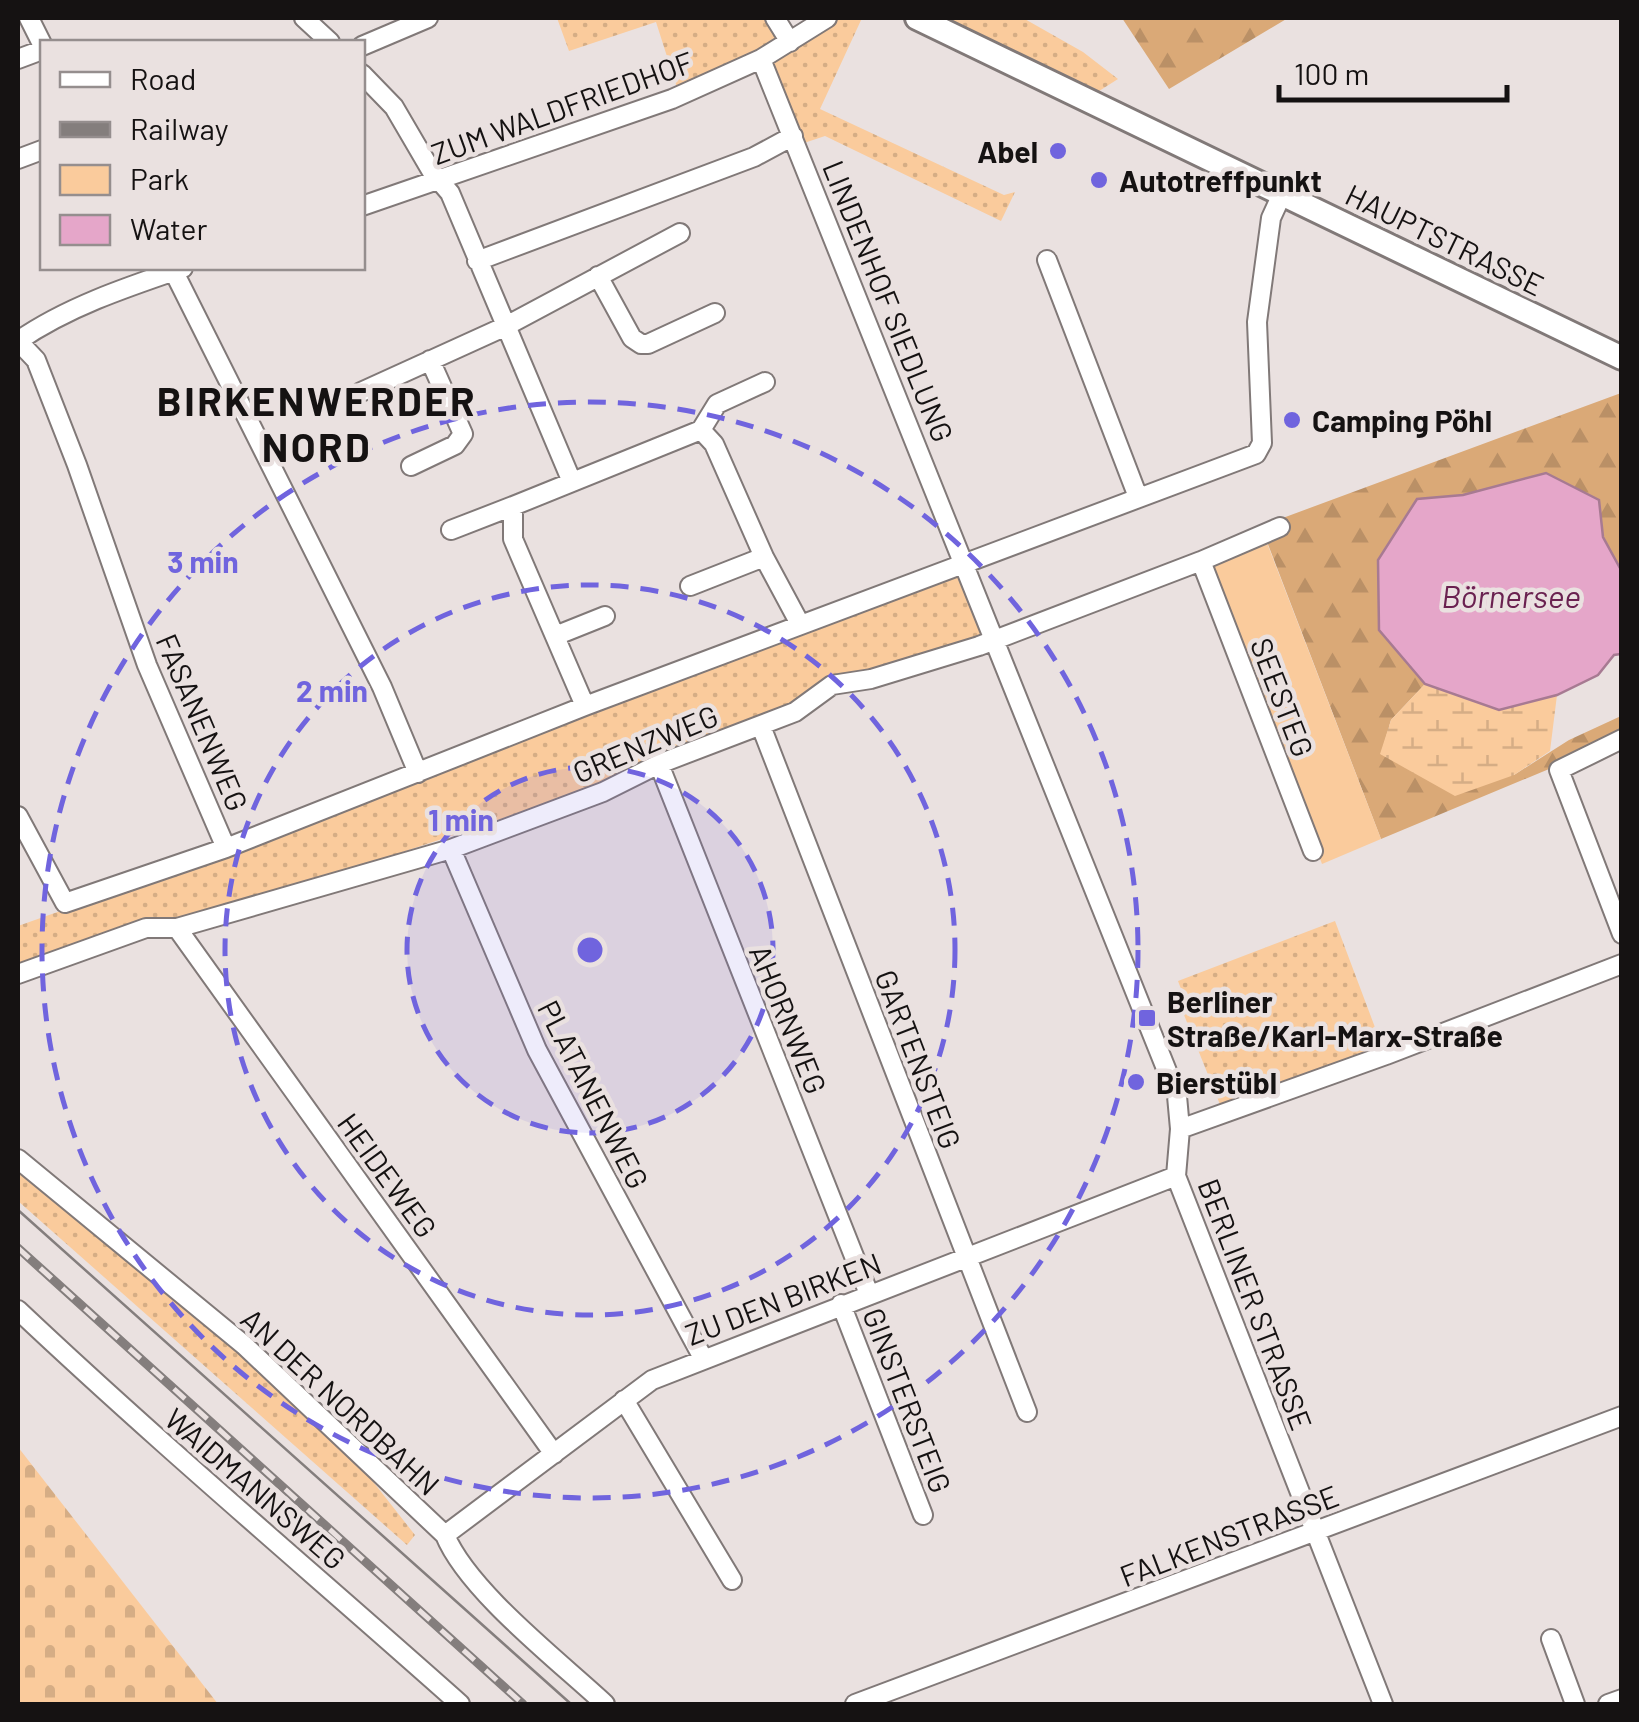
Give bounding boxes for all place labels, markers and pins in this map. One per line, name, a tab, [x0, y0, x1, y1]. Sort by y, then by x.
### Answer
place label: Abel	[977, 133, 1038, 169]
marker: Abel	[1047, 140, 1069, 162]
place label: Autotreffpunkt	[1119, 162, 1322, 198]
marker: Autotreffpunkt	[1088, 169, 1110, 191]
place label: Camping Pöhl	[1312, 402, 1492, 438]
marker: Camping Pöhl	[1281, 409, 1303, 431]
centre of rings	[572, 932, 608, 968]
place label: Berliner Straße/Karl-Marx-Straße	[1167, 983, 1503, 1053]
marker: Berliner Straße/Karl-Marx-Straße	[1136, 1007, 1158, 1029]
place label: Bierstübl	[1156, 1064, 1277, 1100]
marker: Bierstübl	[1125, 1071, 1147, 1093]

